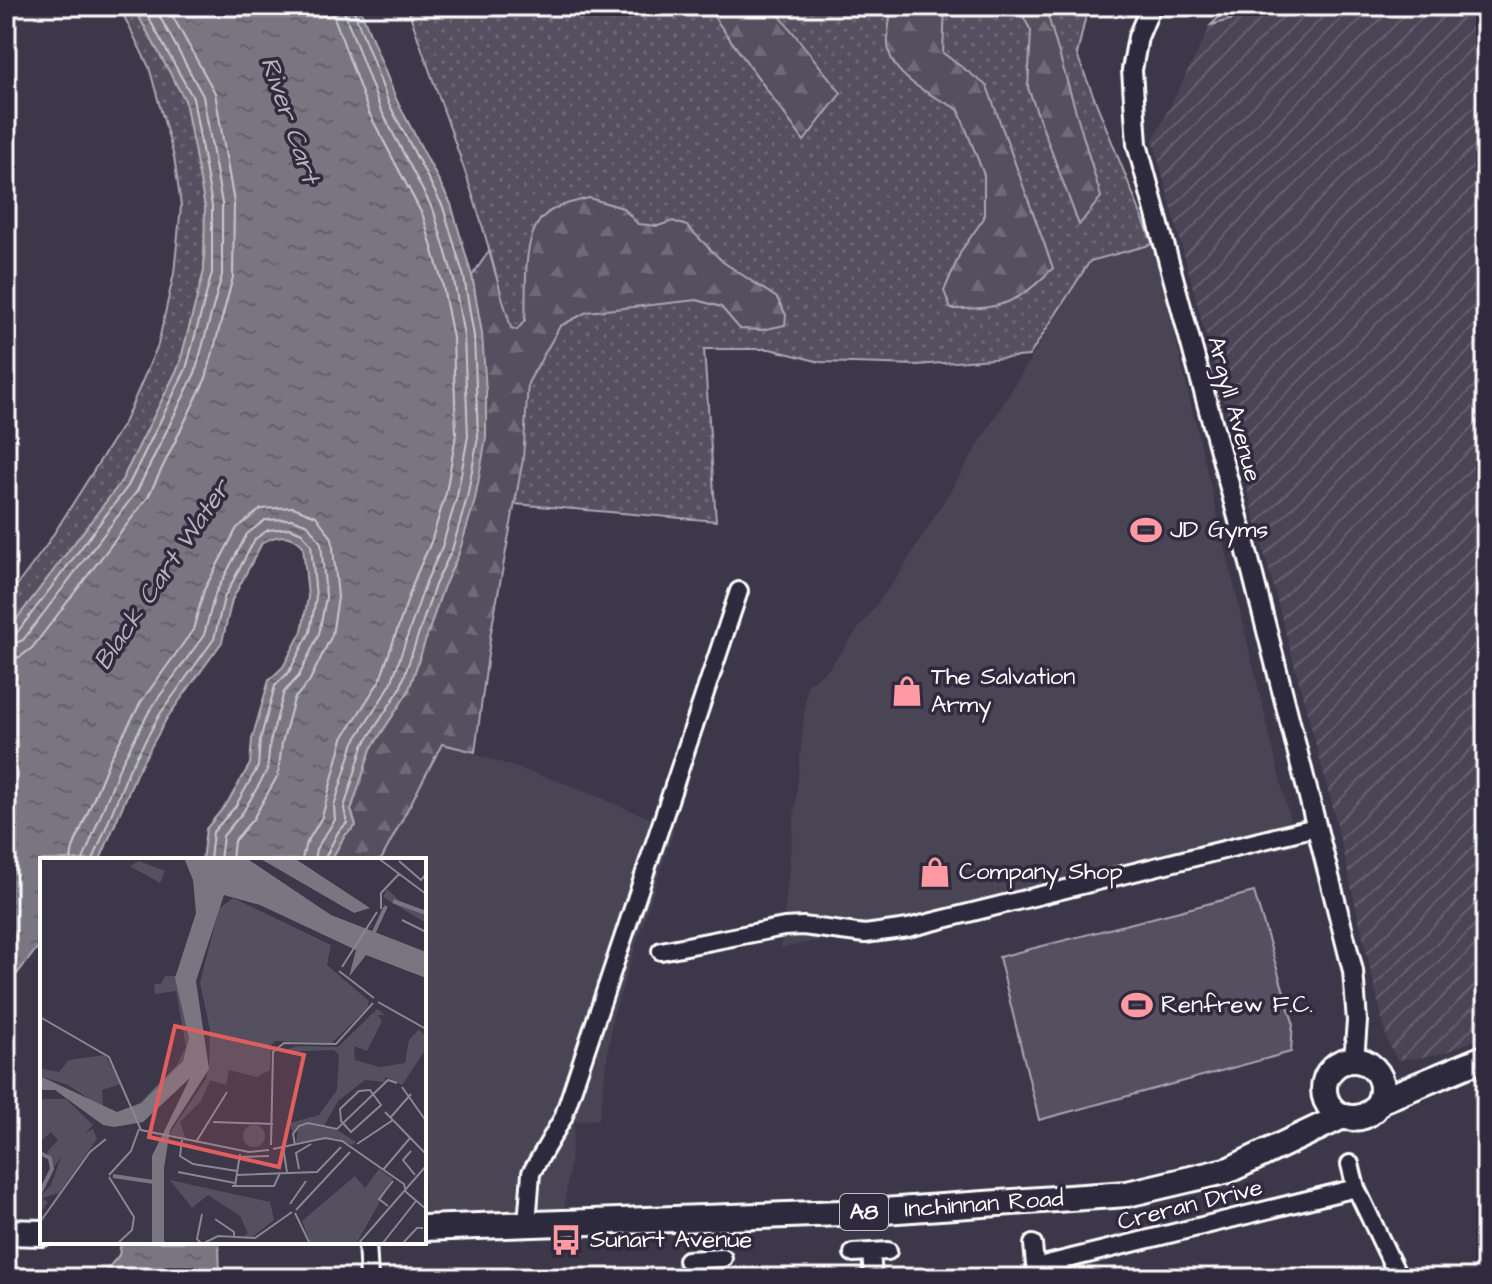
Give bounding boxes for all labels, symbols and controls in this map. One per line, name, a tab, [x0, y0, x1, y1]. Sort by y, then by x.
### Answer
water label: River Cart	[252, 52, 329, 190]
street label: Argyll Avenue	[1197, 332, 1270, 486]
water label: Black Cart Water	[85, 471, 241, 677]
sports icon: JD Gyms	[1129, 513, 1163, 547]
place label: JD Gyms	[1170, 513, 1268, 548]
place label: The Salvation Army	[931, 660, 1075, 723]
shop icon: The Salvation Army	[890, 674, 924, 708]
shop icon: Company Shop	[918, 855, 952, 889]
place label: Company Shop	[959, 855, 1123, 890]
inset map	[40, 858, 426, 1244]
sports icon: Renfrew F.C.	[1120, 988, 1154, 1022]
place label: Renfrew F.C.	[1161, 988, 1313, 1022]
street label: Creran Drive	[1114, 1171, 1266, 1239]
street label: Inchinnan Road	[903, 1181, 1065, 1227]
road number: A8	[840, 1194, 888, 1230]
bus stop icon: Sunart Avenue	[549, 1223, 583, 1257]
place label: Sunart Avenue	[590, 1223, 752, 1257]

